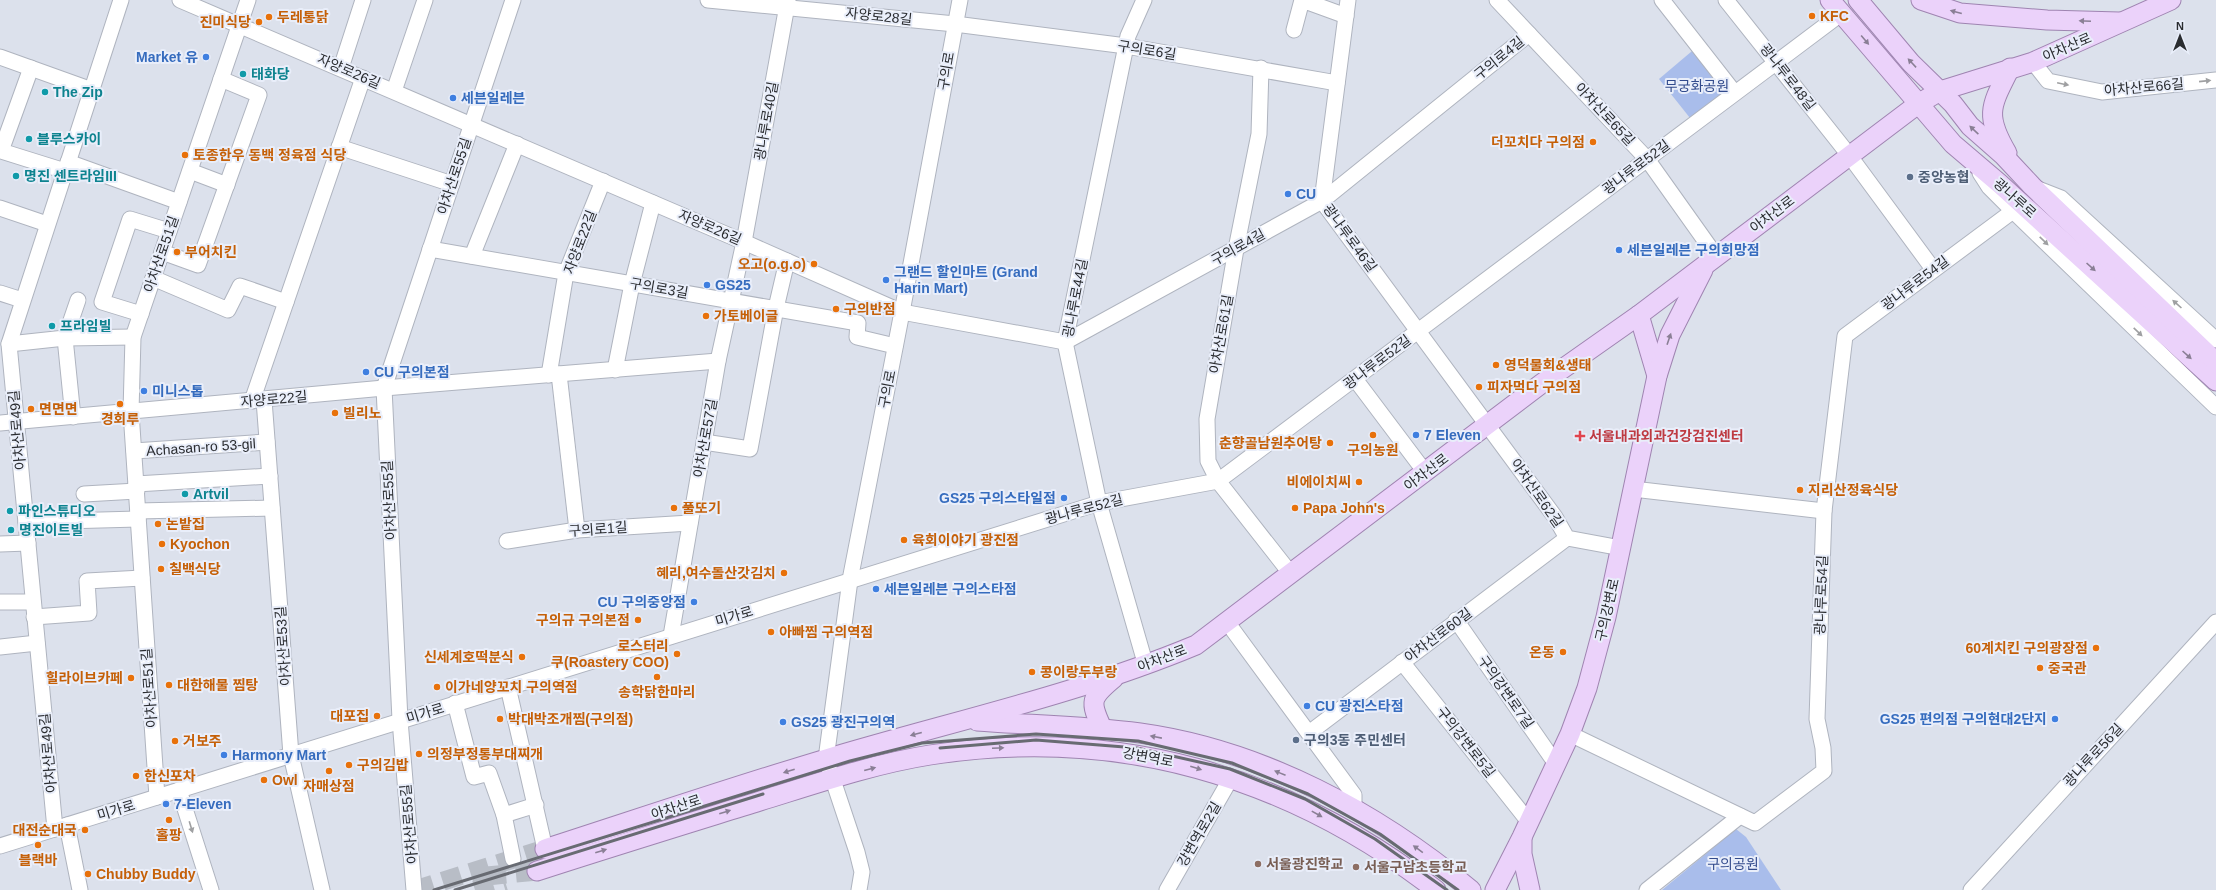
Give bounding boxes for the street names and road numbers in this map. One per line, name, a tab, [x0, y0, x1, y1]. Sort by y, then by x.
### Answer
street label: 자양로28길	[845, 5, 913, 27]
street label: 아차산로	[2040, 30, 2094, 64]
street label: 구의로4길	[1471, 33, 1527, 83]
street label: 구의로6길	[1116, 37, 1178, 63]
street label: 광나루로48길	[1757, 41, 1819, 113]
street label: 구의로	[935, 50, 957, 91]
street label: 자양로26길	[315, 51, 383, 91]
street label: 아차산로66길	[2103, 76, 2185, 98]
street label: 아차산로65길	[1572, 79, 1638, 149]
street label: 광나루로40길	[751, 80, 781, 162]
street label: 아차산로55길	[434, 135, 474, 217]
street label: 광나루로52길	[1599, 137, 1673, 197]
street label: 광나루로	[1990, 175, 2040, 221]
street label: 아차산로	[1747, 192, 1797, 236]
street label: 광나루로46길	[1320, 201, 1380, 275]
street label: 자양로26길	[676, 207, 744, 247]
street label: 자양로22길	[561, 208, 599, 276]
street label: 아차산로51길	[140, 214, 182, 294]
street label: 구의로4길	[1208, 226, 1268, 268]
street label: 광나루로54길	[1878, 253, 1952, 313]
street label: 광나루로44길	[1060, 257, 1090, 339]
street label: 구의로3길	[628, 275, 690, 301]
street label: 아차산로61길	[1206, 293, 1236, 375]
street label: 광나루로52길	[1340, 332, 1414, 392]
street label: 구의로	[875, 368, 899, 409]
street label: 자양로22길	[240, 388, 308, 410]
street label: 아차산로49길	[6, 389, 28, 471]
street label: 아차산로57길	[690, 397, 720, 479]
street label: Achasan-ro 53-gil	[146, 435, 256, 459]
street label: 아차산로	[1401, 450, 1451, 494]
street label: 아차산로62길	[1508, 456, 1566, 530]
street label: 아차산로55길	[379, 460, 399, 540]
street label: 광나루로52길	[1043, 491, 1125, 527]
street label: 구의로1길	[568, 519, 628, 539]
street label: 광나루로54길	[1812, 555, 1830, 635]
street label: 구의강변로	[1592, 577, 1622, 643]
street label: 미가로	[713, 603, 755, 629]
street label: 아차산로60길	[1401, 605, 1475, 665]
street label: 아차산로53길	[272, 606, 294, 686]
street label: 아차산로	[1135, 641, 1189, 675]
street label: 아차산로51길	[138, 648, 160, 728]
street label: 구의강변로7길	[1475, 653, 1537, 731]
street label: 미가로	[404, 700, 446, 726]
street label: 구의강변로5길	[1434, 704, 1498, 780]
street label: 아차산로49길	[37, 712, 59, 794]
street label: 광나루로56길	[2060, 720, 2126, 790]
street label: 강변역로	[1121, 744, 1175, 770]
street label: 아차산로55길	[398, 783, 420, 865]
street label: 아차산로	[649, 791, 703, 823]
street label: 미가로	[95, 797, 137, 823]
street label: 강변역로2길	[1174, 799, 1224, 869]

